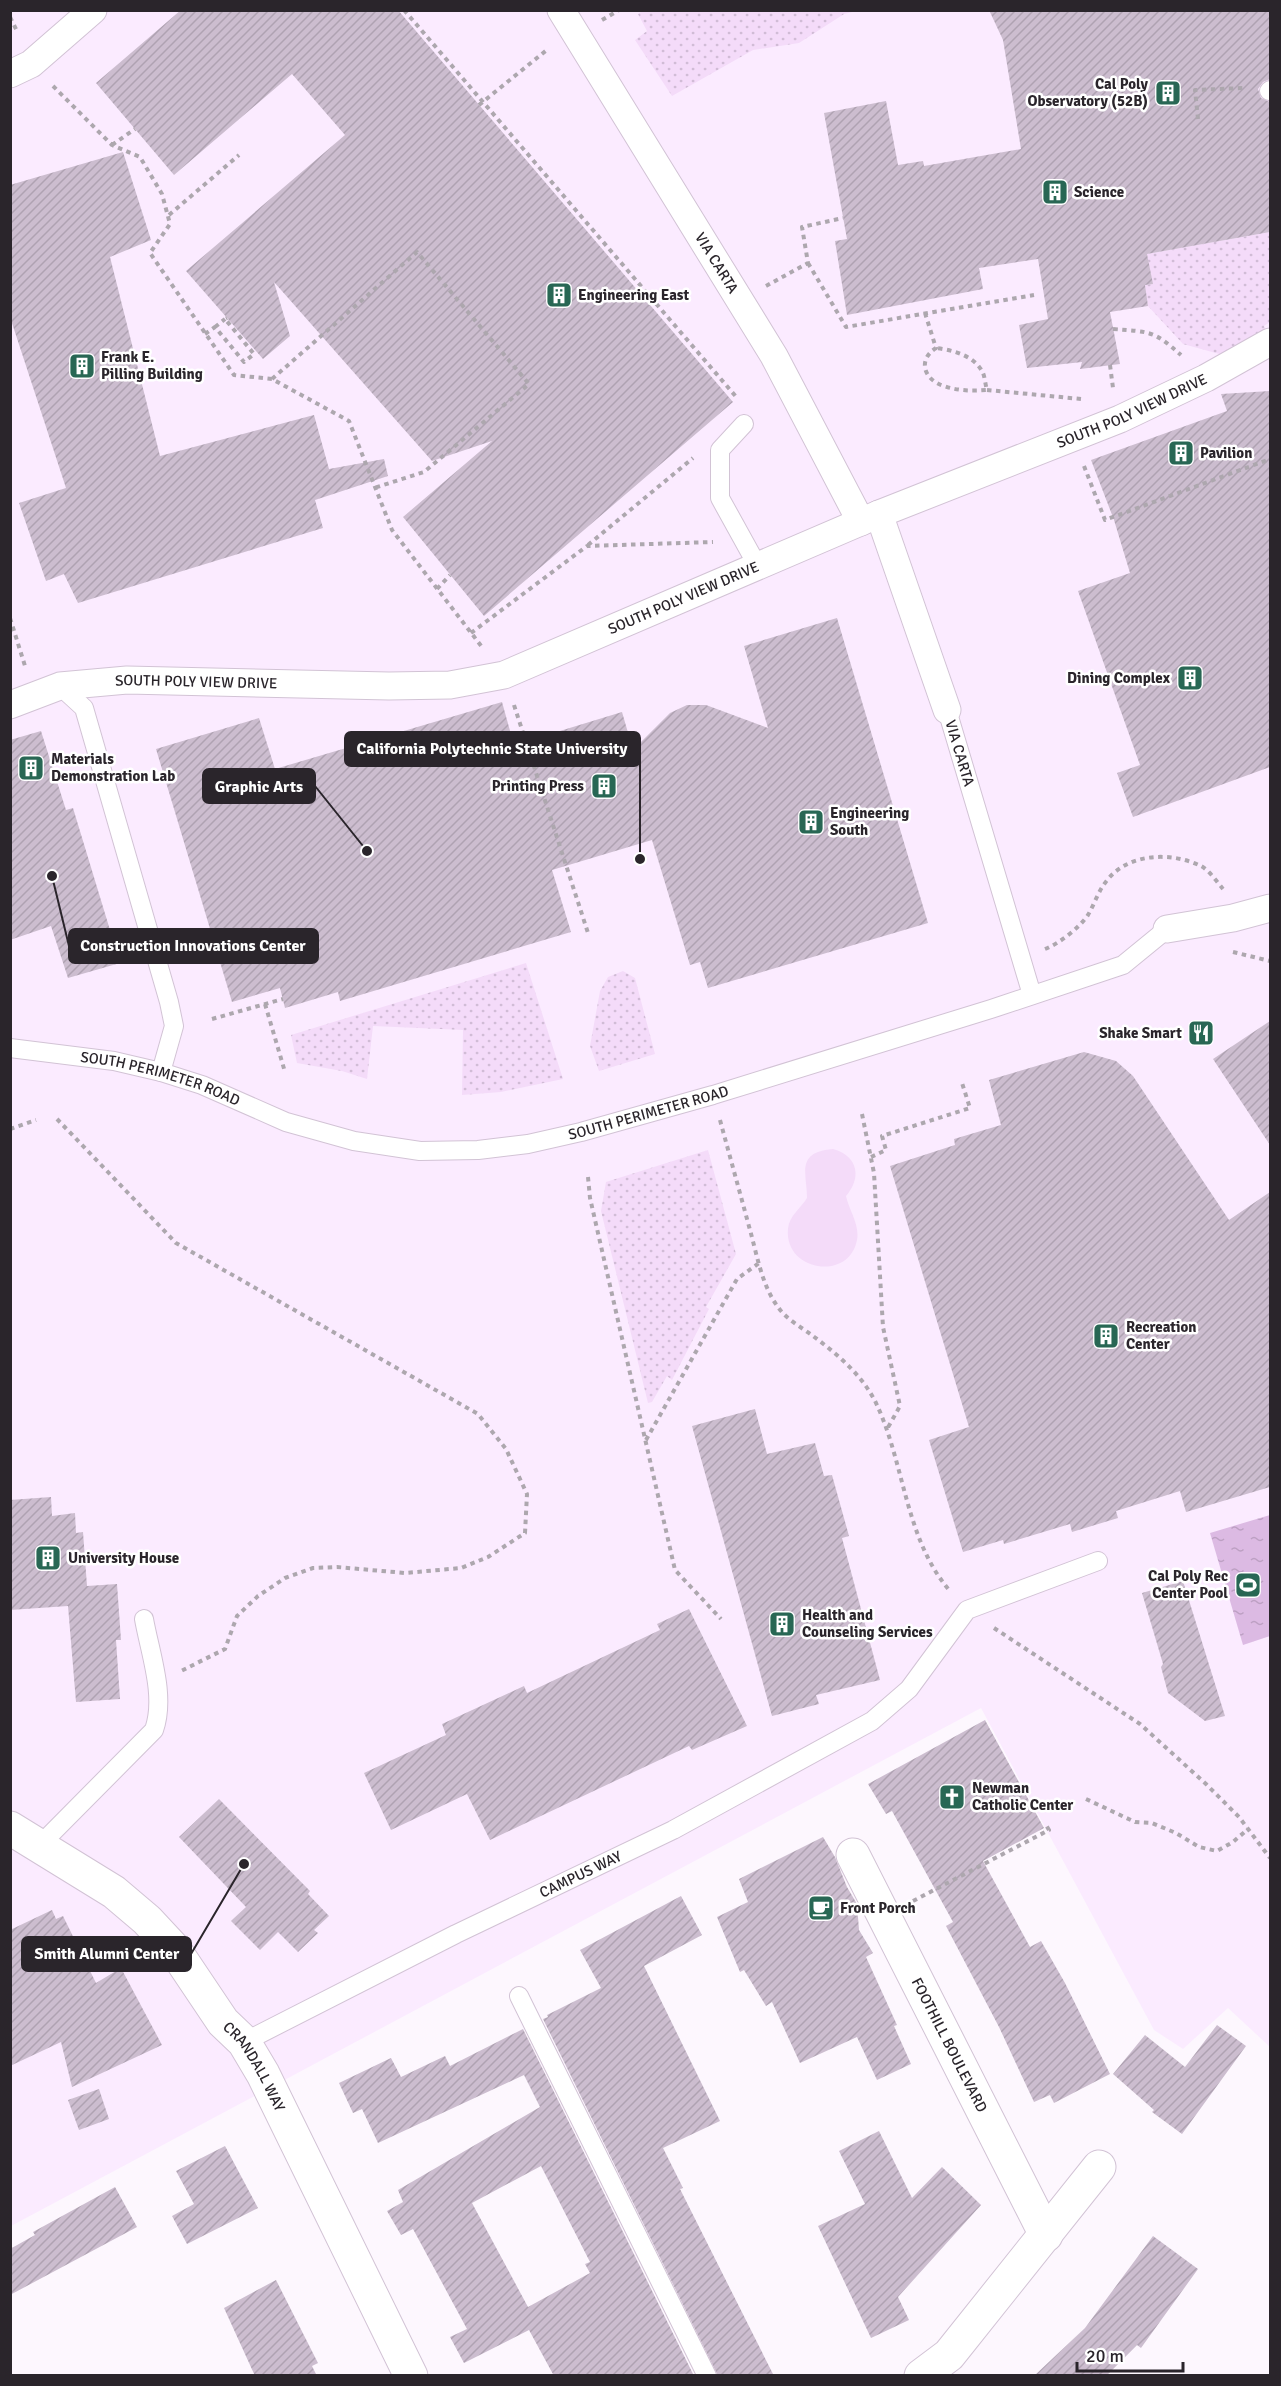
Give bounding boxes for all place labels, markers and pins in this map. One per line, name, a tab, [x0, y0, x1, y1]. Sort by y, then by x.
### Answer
place label: Cal Poly Observatory (52B)	[1027, 75, 1149, 110]
building icon: Cal Poly Observatory (52B)	[1153, 78, 1183, 108]
building icon: Science	[1040, 177, 1070, 207]
place label: Science	[1074, 183, 1124, 201]
building icon: Engineering East	[544, 280, 574, 310]
place label: Engineering East	[578, 286, 690, 304]
place label: Frank E. Pilling Building	[101, 348, 203, 383]
building icon: Frank E. Pilling Building	[67, 351, 97, 381]
building icon: Pavilion	[1166, 438, 1196, 468]
place label: Pavilion	[1200, 444, 1252, 462]
building icon: Dining Complex	[1175, 663, 1205, 693]
place label: Dining Complex	[1067, 669, 1171, 687]
callout: California Polytechnic State University	[345, 732, 640, 766]
place label: Materials Demonstration Lab	[51, 750, 175, 785]
building icon: Materials Demonstration Lab	[16, 753, 46, 783]
callout: Graphic Arts	[203, 769, 315, 803]
building icon: Printing Press	[589, 771, 619, 801]
place label: Printing Press	[492, 777, 584, 795]
place label: Engineering South	[830, 804, 909, 839]
building icon: Engineering South	[796, 807, 826, 837]
callout: Construction Innovations Center	[69, 929, 318, 963]
restaurant icon: Shake Smart	[1186, 1018, 1216, 1048]
place label: Shake Smart	[1099, 1024, 1182, 1042]
place label: Recreation Center	[1126, 1318, 1196, 1353]
building icon: Recreation Center	[1091, 1321, 1121, 1351]
building icon: University House	[33, 1543, 63, 1573]
place label: University House	[68, 1549, 179, 1567]
place label: Cal Poly Rec Center Pool	[1148, 1567, 1228, 1602]
sports icon: Cal Poly Rec Center Pool	[1233, 1570, 1263, 1600]
place label: Health and Counseling Services	[802, 1606, 933, 1641]
building icon: Health and Counseling Services	[767, 1609, 797, 1639]
place label: Newman Catholic Center	[972, 1779, 1073, 1814]
church icon: Newman Catholic Center	[937, 1782, 967, 1812]
cafe icon: Front Porch	[806, 1893, 836, 1923]
place label: Front Porch	[840, 1899, 916, 1917]
callout: Smith Alumni Center	[22, 1937, 191, 1971]

